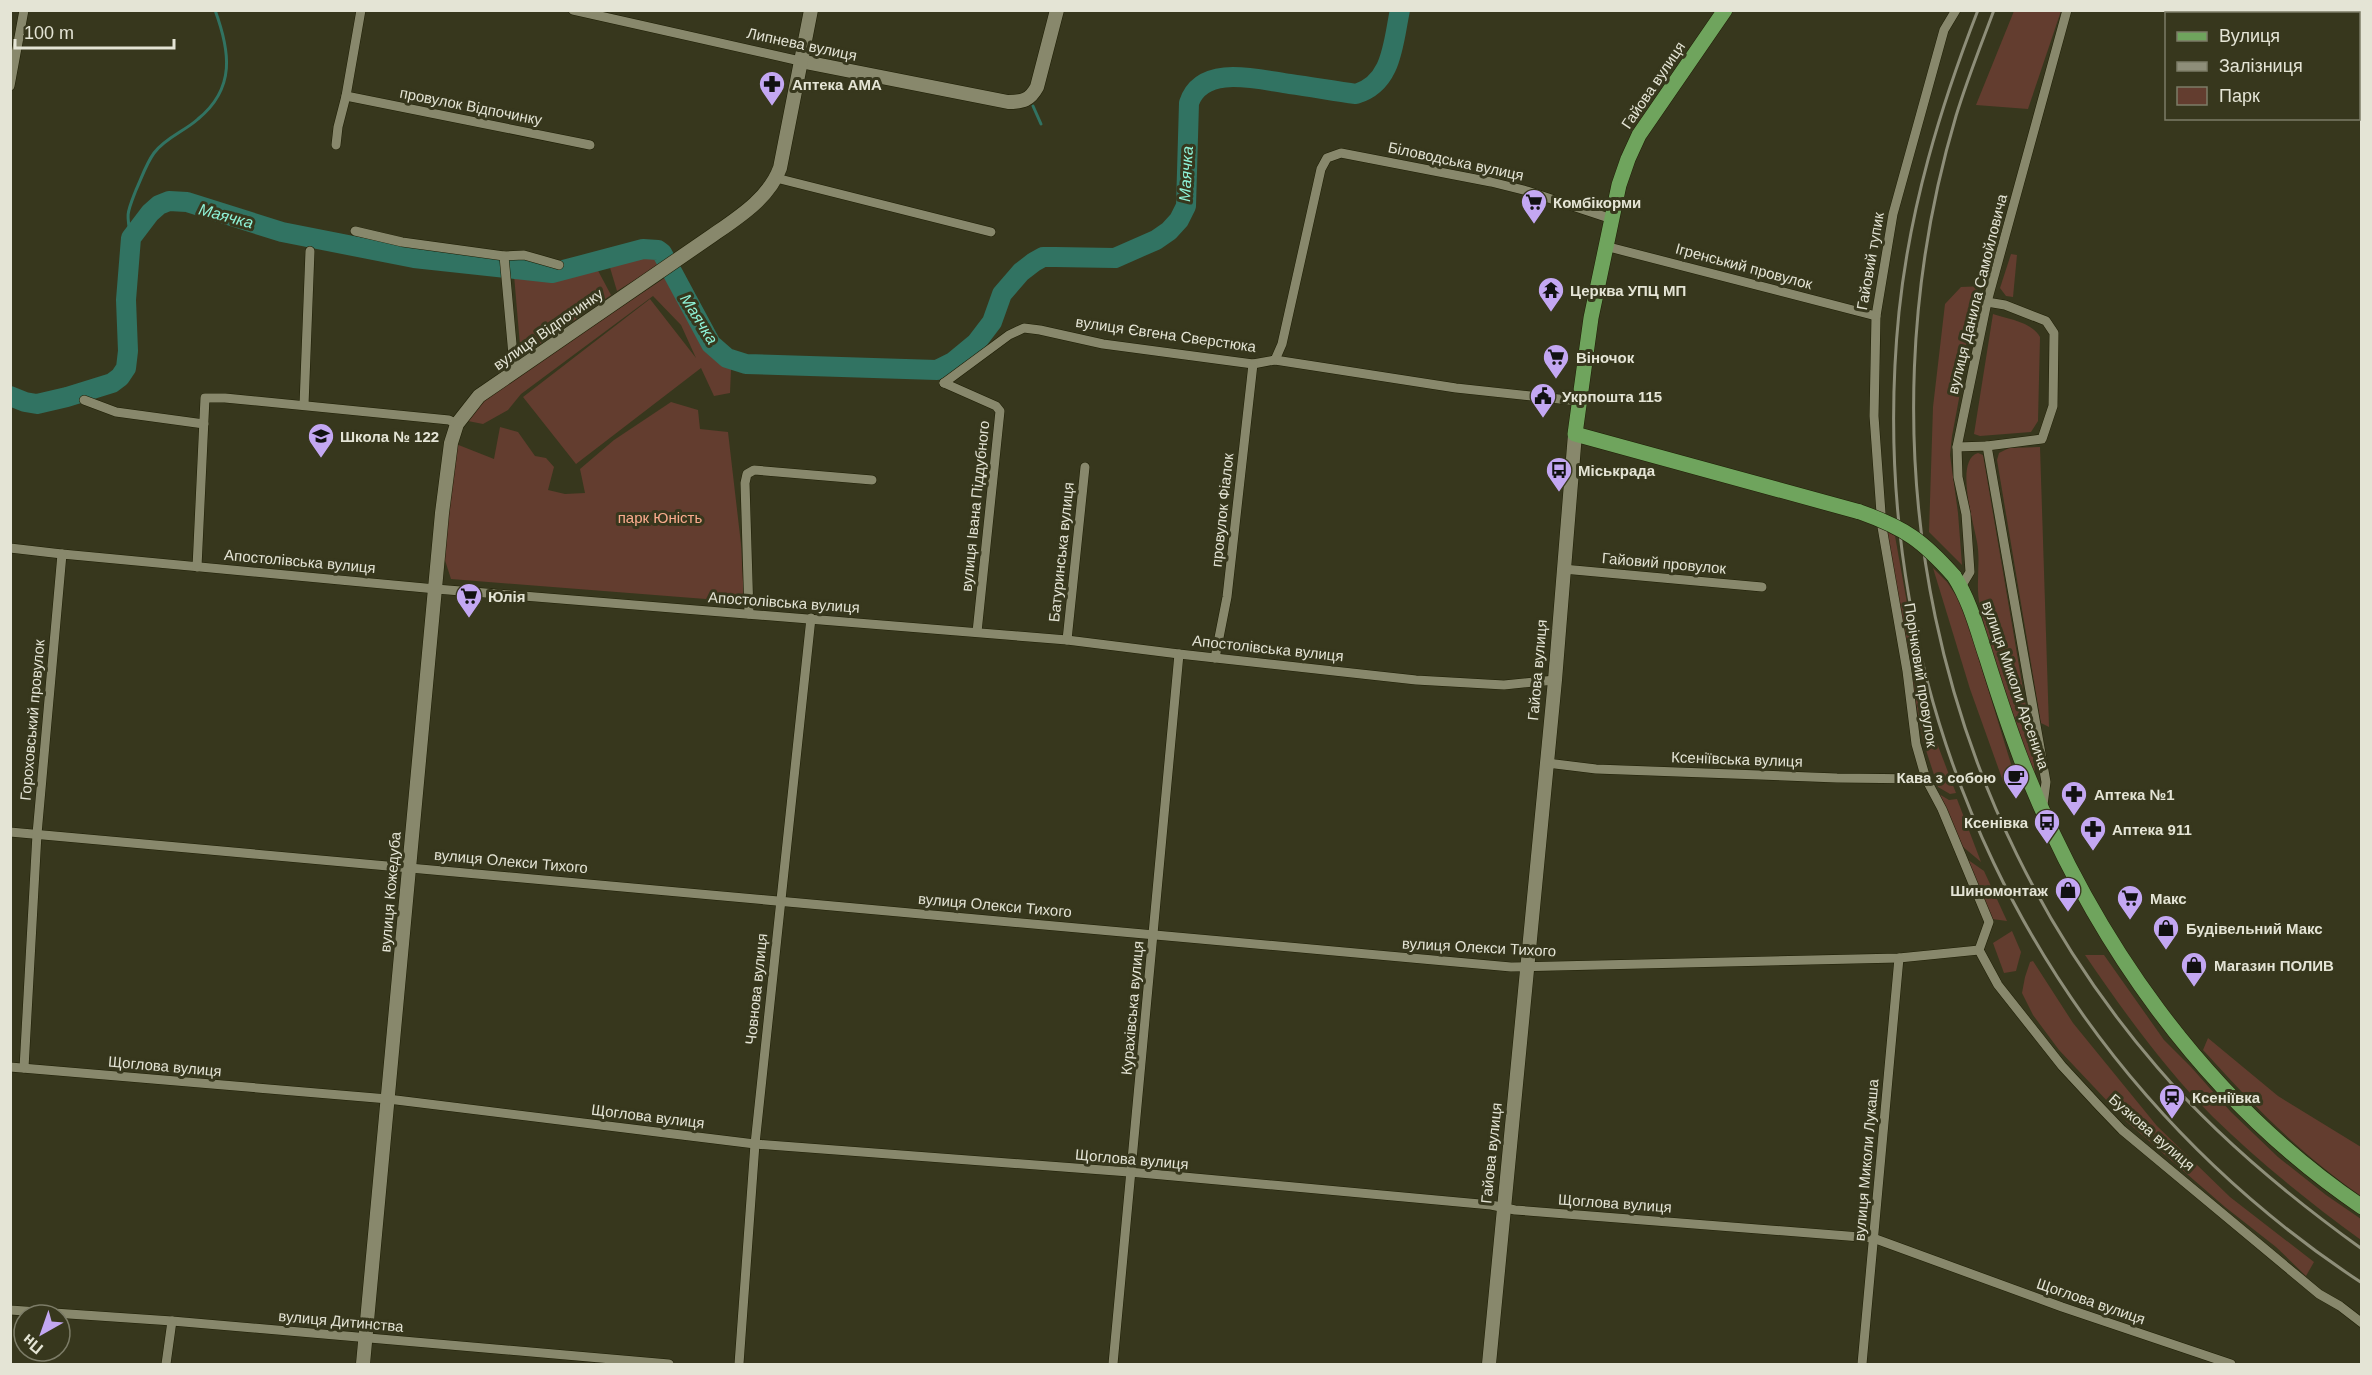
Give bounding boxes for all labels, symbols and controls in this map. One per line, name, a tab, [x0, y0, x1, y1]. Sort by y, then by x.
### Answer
scale bar	[15, 12, 174, 50]
legend	[2165, 12, 2360, 120]
text: 100 m	[24, 23, 74, 43]
street label: Липнева вулиця	[745, 24, 859, 64]
text: Вулиця	[2219, 26, 2280, 46]
street label: Гайова вулиця	[1618, 38, 1688, 132]
text: Залізниця	[2219, 56, 2303, 76]
pharmacy icon: Аптека АМА	[757, 69, 787, 107]
place label: Аптека АМА	[792, 76, 882, 93]
street label: провулок Відпочинку	[398, 84, 544, 128]
text: Парк	[2219, 86, 2260, 106]
street label: Біловодська вулиця	[1387, 138, 1525, 184]
water label: Маячка	[1176, 146, 1196, 202]
supermarket icon: Комбікорми	[1519, 187, 1549, 225]
street label: вулиця Данила Самойловича	[1944, 192, 2010, 396]
place label: Комбікорми	[1553, 194, 1641, 211]
water label: Маячка	[197, 201, 255, 231]
street label: Гайовий тупик	[1853, 210, 1887, 311]
street label: Ігренський провулок	[1674, 240, 1815, 293]
temple icon: Церква УПЦ МП	[1536, 275, 1566, 313]
place label: Церква УПЦ МП	[1570, 282, 1686, 299]
street label: вулиця Відпочинку	[490, 285, 606, 373]
water label: Маячка	[677, 291, 721, 347]
street label: вулиця Євгена Сверстюка	[1075, 313, 1258, 355]
supermarket icon: Віночок	[1541, 342, 1571, 380]
place label: Віночок	[1576, 349, 1635, 366]
public building icon: Укрпошта 115	[1528, 381, 1558, 419]
place label: Укрпошта 115	[1562, 388, 1662, 405]
street label: вулиця Івана Піддубного	[958, 420, 992, 592]
school or university icon: Школа № 122	[306, 421, 336, 459]
place label: Школа № 122	[340, 428, 439, 445]
street label: провулок Фіалок	[1208, 452, 1236, 568]
bus stop icon: Міськрада	[1544, 455, 1574, 493]
place label: Міськрада	[1578, 462, 1656, 479]
street label: Батуринська вулиця	[1045, 481, 1077, 623]
park label: парк Юність	[618, 509, 702, 526]
street label: Апостолівська вулиця	[224, 546, 376, 576]
street label: Гайовий провулок	[1601, 549, 1727, 577]
supermarket icon: Юлія	[454, 581, 484, 619]
place label: Юлія	[488, 588, 526, 605]
street label: Апостолівська вулиця	[708, 588, 860, 616]
street label: вулиця Миколи Арсенича	[1979, 599, 2053, 772]
street label: Порічковий провулок	[1901, 602, 1941, 749]
street label: Гайова вулиця	[1524, 619, 1550, 721]
street label: Апостолівська вулиця	[1192, 632, 1344, 664]
street label: Гороховський провулок	[16, 638, 48, 801]
street label: Ксеніївська вулиця	[1671, 748, 1803, 770]
cafe icon: Кава з собою	[2001, 762, 2031, 800]
place label: Кава з собою	[1896, 769, 1996, 786]
pharmacy icon: Аптека №1	[2059, 779, 2089, 817]
place label: Аптека №1	[2094, 786, 2175, 803]
bus stop icon: Ксенівка	[2032, 807, 2062, 845]
place label: Ксенівка	[1964, 814, 2029, 831]
pharmacy icon: Аптека 911	[2078, 814, 2108, 852]
place label: Аптека 911	[2112, 821, 2192, 838]
street label: вулиця Кожедуба	[376, 830, 404, 953]
street label: вулиця Олекси Тихого	[433, 846, 589, 876]
shop icon: Шиномонтаж	[2053, 875, 2083, 913]
place label: Шиномонтаж	[1950, 882, 2048, 899]
supermarket icon: Макс	[2115, 883, 2145, 921]
street label: вулиця Олекси Тихого	[917, 890, 1073, 920]
place label: Макс	[2150, 890, 2187, 907]
shop icon: Будівельний Макс	[2151, 913, 2181, 951]
place label: Будівельний Макс	[2186, 920, 2323, 937]
street label: Човнова вулиця	[742, 932, 770, 1046]
street label: вулиця Олекси Тихого	[1402, 934, 1556, 960]
street label: Курахівська вулиця	[1118, 940, 1146, 1076]
shop icon: Магазин ПОЛИВ	[2179, 950, 2209, 988]
place label: Магазин ПОЛИВ	[2214, 957, 2334, 974]
street label: Щоглова вулиця	[108, 1053, 222, 1079]
street label: вулиця Миколи Лукаша	[1850, 1077, 1882, 1242]
station icon: Ксеніївка	[2157, 1082, 2187, 1120]
place label: Ксеніївка	[2192, 1089, 2261, 1106]
street label: Бузкова вулиця	[2106, 1090, 2198, 1174]
street label: Щоглова вулиця	[590, 1101, 706, 1131]
street label: Гайова вулиця	[1477, 1102, 1505, 1204]
street label: Щоглова вулиця	[1075, 1146, 1189, 1172]
street label: Щоглова вулиця	[1558, 1191, 1672, 1215]
street label: Щоглова вулиця	[2034, 1274, 2148, 1328]
north arrow	[12, 1303, 72, 1363]
street label: вулиця Дитинства	[278, 1307, 405, 1335]
text: Пн	[19, 1331, 46, 1357]

